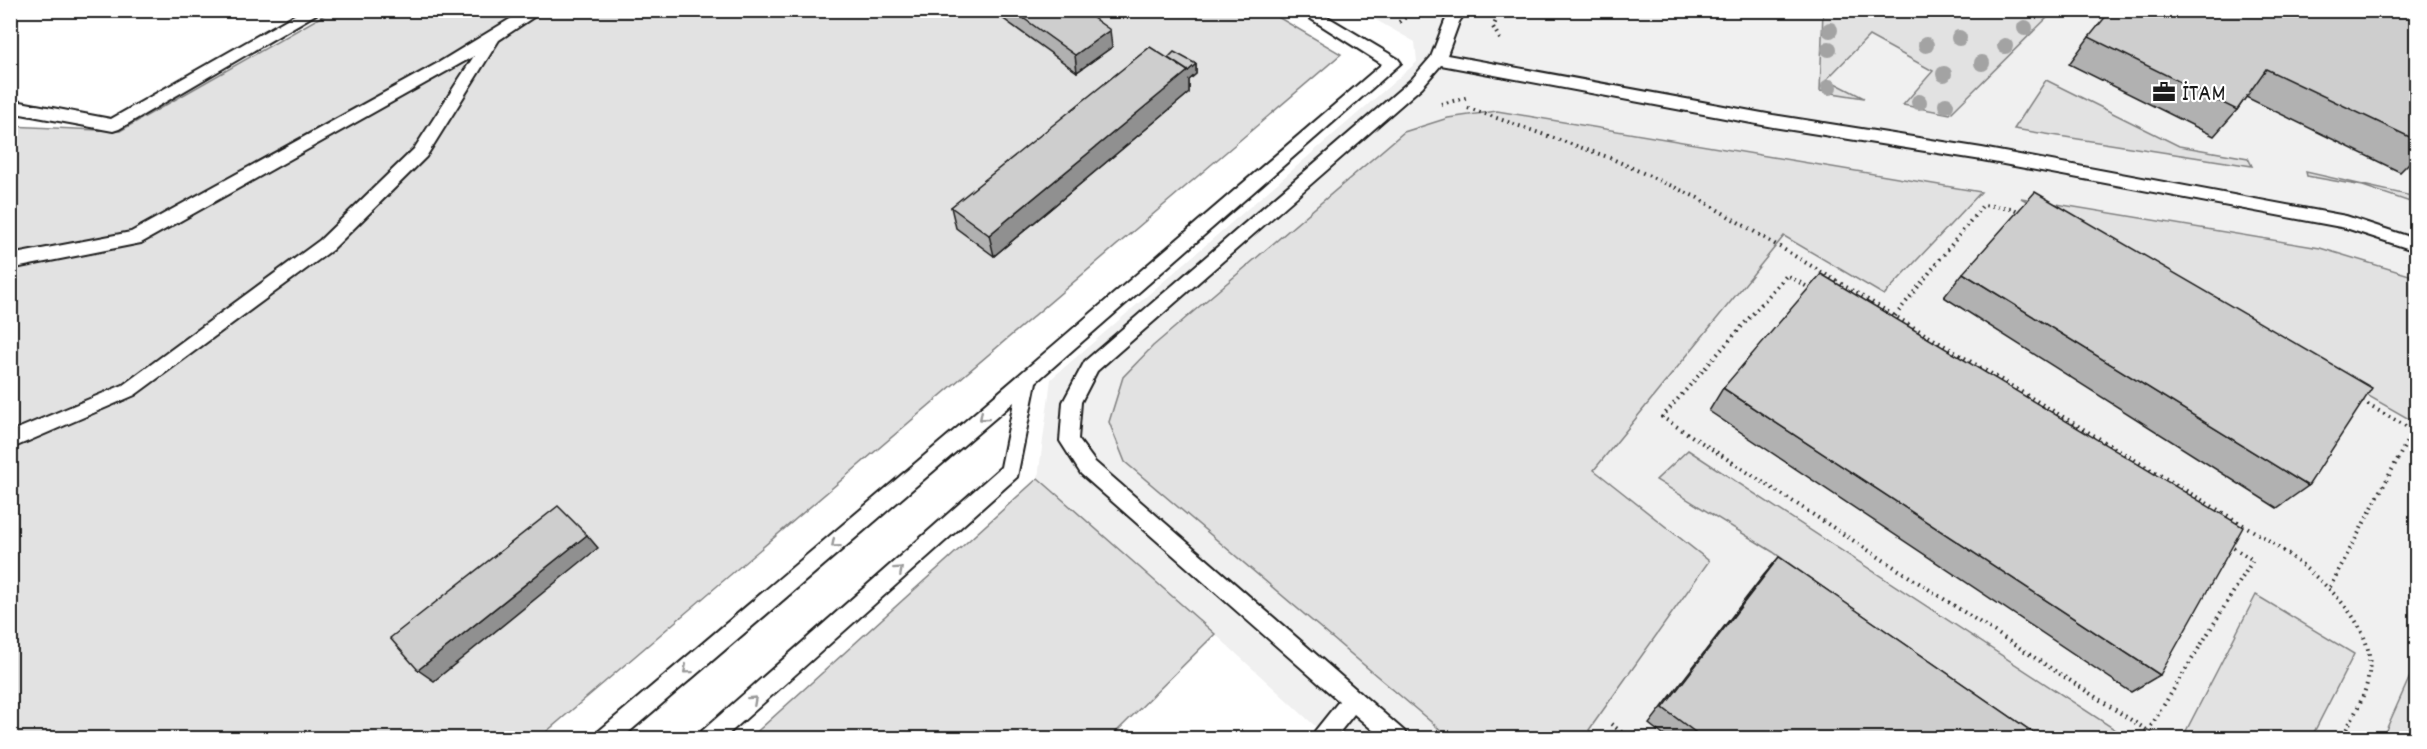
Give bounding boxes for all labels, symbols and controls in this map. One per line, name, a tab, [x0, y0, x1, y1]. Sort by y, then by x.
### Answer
place label: İTAM	[2182, 78, 2226, 112]
office icon: İTAM	[2151, 79, 2177, 105]
one-way arrow	[979, 410, 990, 421]
one-way arrow	[831, 537, 842, 548]
one-way arrow	[892, 566, 902, 577]
one-way arrow	[683, 663, 694, 674]
one-way arrow	[746, 696, 756, 707]

